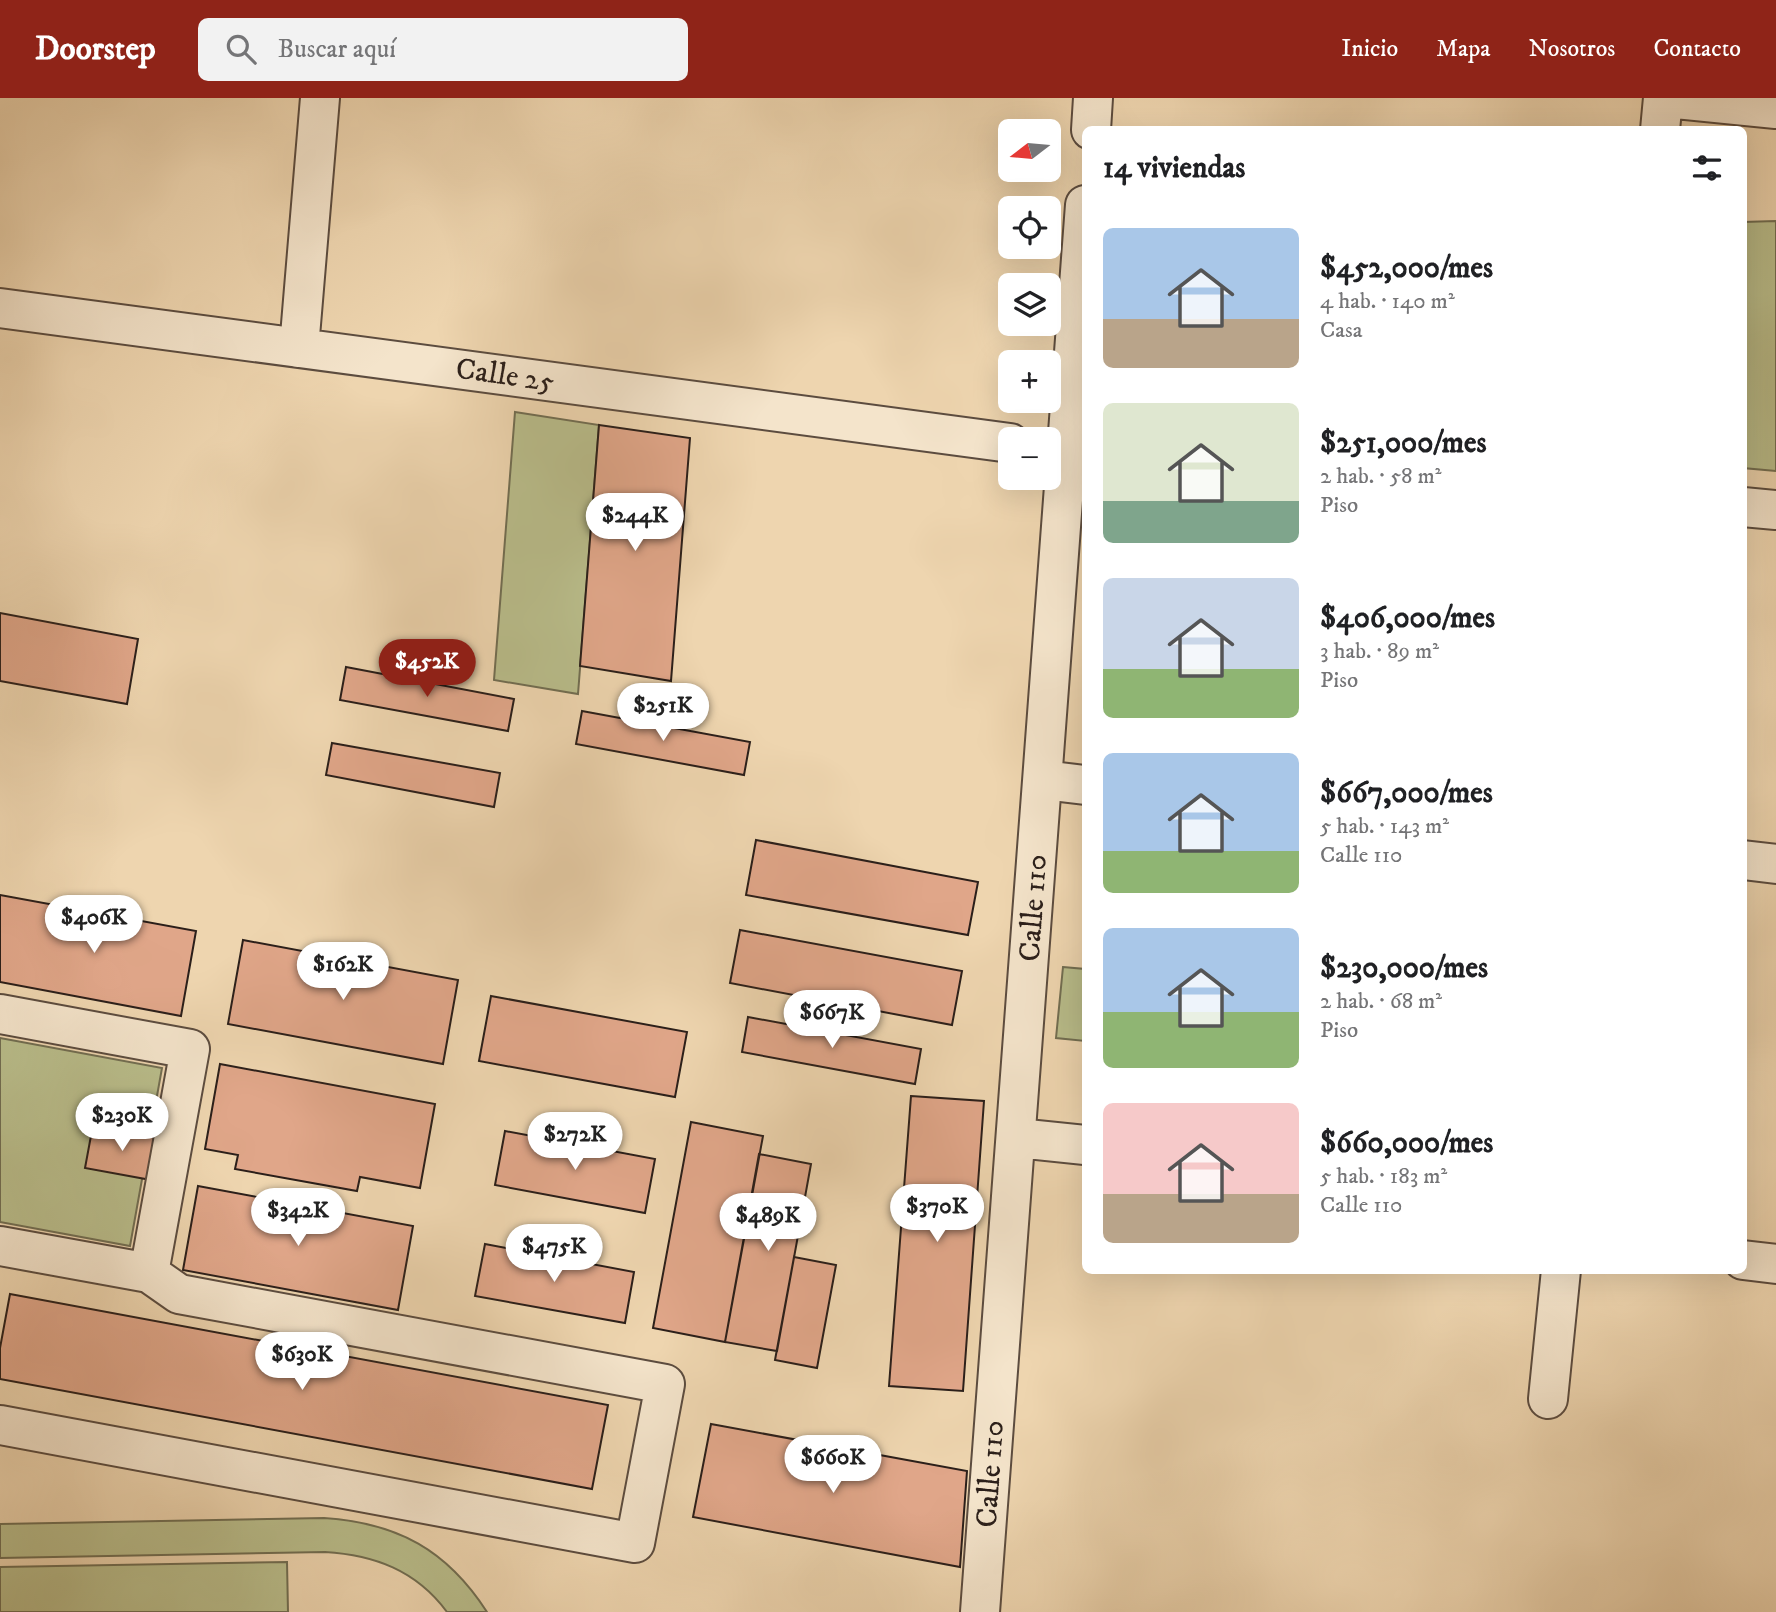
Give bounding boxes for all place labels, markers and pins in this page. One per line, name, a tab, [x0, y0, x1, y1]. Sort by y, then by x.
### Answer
pin: $244K	[586, 494, 684, 553]
pin: $452K	[378, 640, 476, 699]
pin: $251K	[614, 684, 712, 743]
pin: $406K	[45, 896, 143, 955]
pin: $162K	[294, 942, 392, 1002]
pin: $667K	[783, 990, 881, 1050]
pin: $230K	[73, 1094, 171, 1153]
pin: $272K	[526, 1112, 624, 1172]
pin: $370K	[888, 1184, 986, 1244]
pin: $342K	[249, 1188, 347, 1248]
pin: $489K	[719, 1194, 817, 1253]
pin: $475K	[505, 1224, 603, 1284]
pin: $630K	[253, 1332, 351, 1392]
pin: $660K	[784, 1436, 882, 1495]

